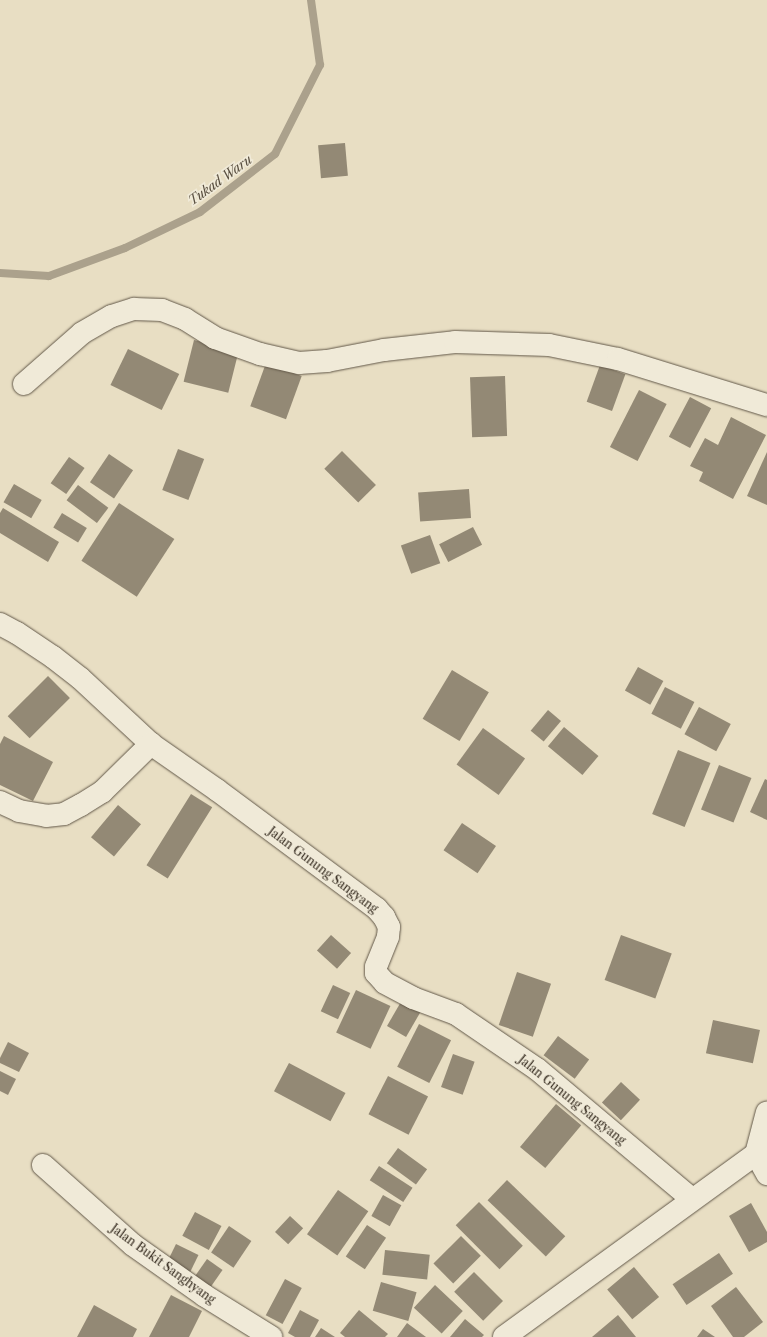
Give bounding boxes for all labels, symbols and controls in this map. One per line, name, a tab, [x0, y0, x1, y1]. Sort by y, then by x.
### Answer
water label: Tukad Waru	[185, 152, 255, 208]
street label: Jalan Gunung Sangyang	[265, 824, 381, 916]
street label: Jalan Gunung Sangyang	[515, 1052, 629, 1148]
street label: Jalan Bukit Sanghyang	[108, 1221, 218, 1307]

